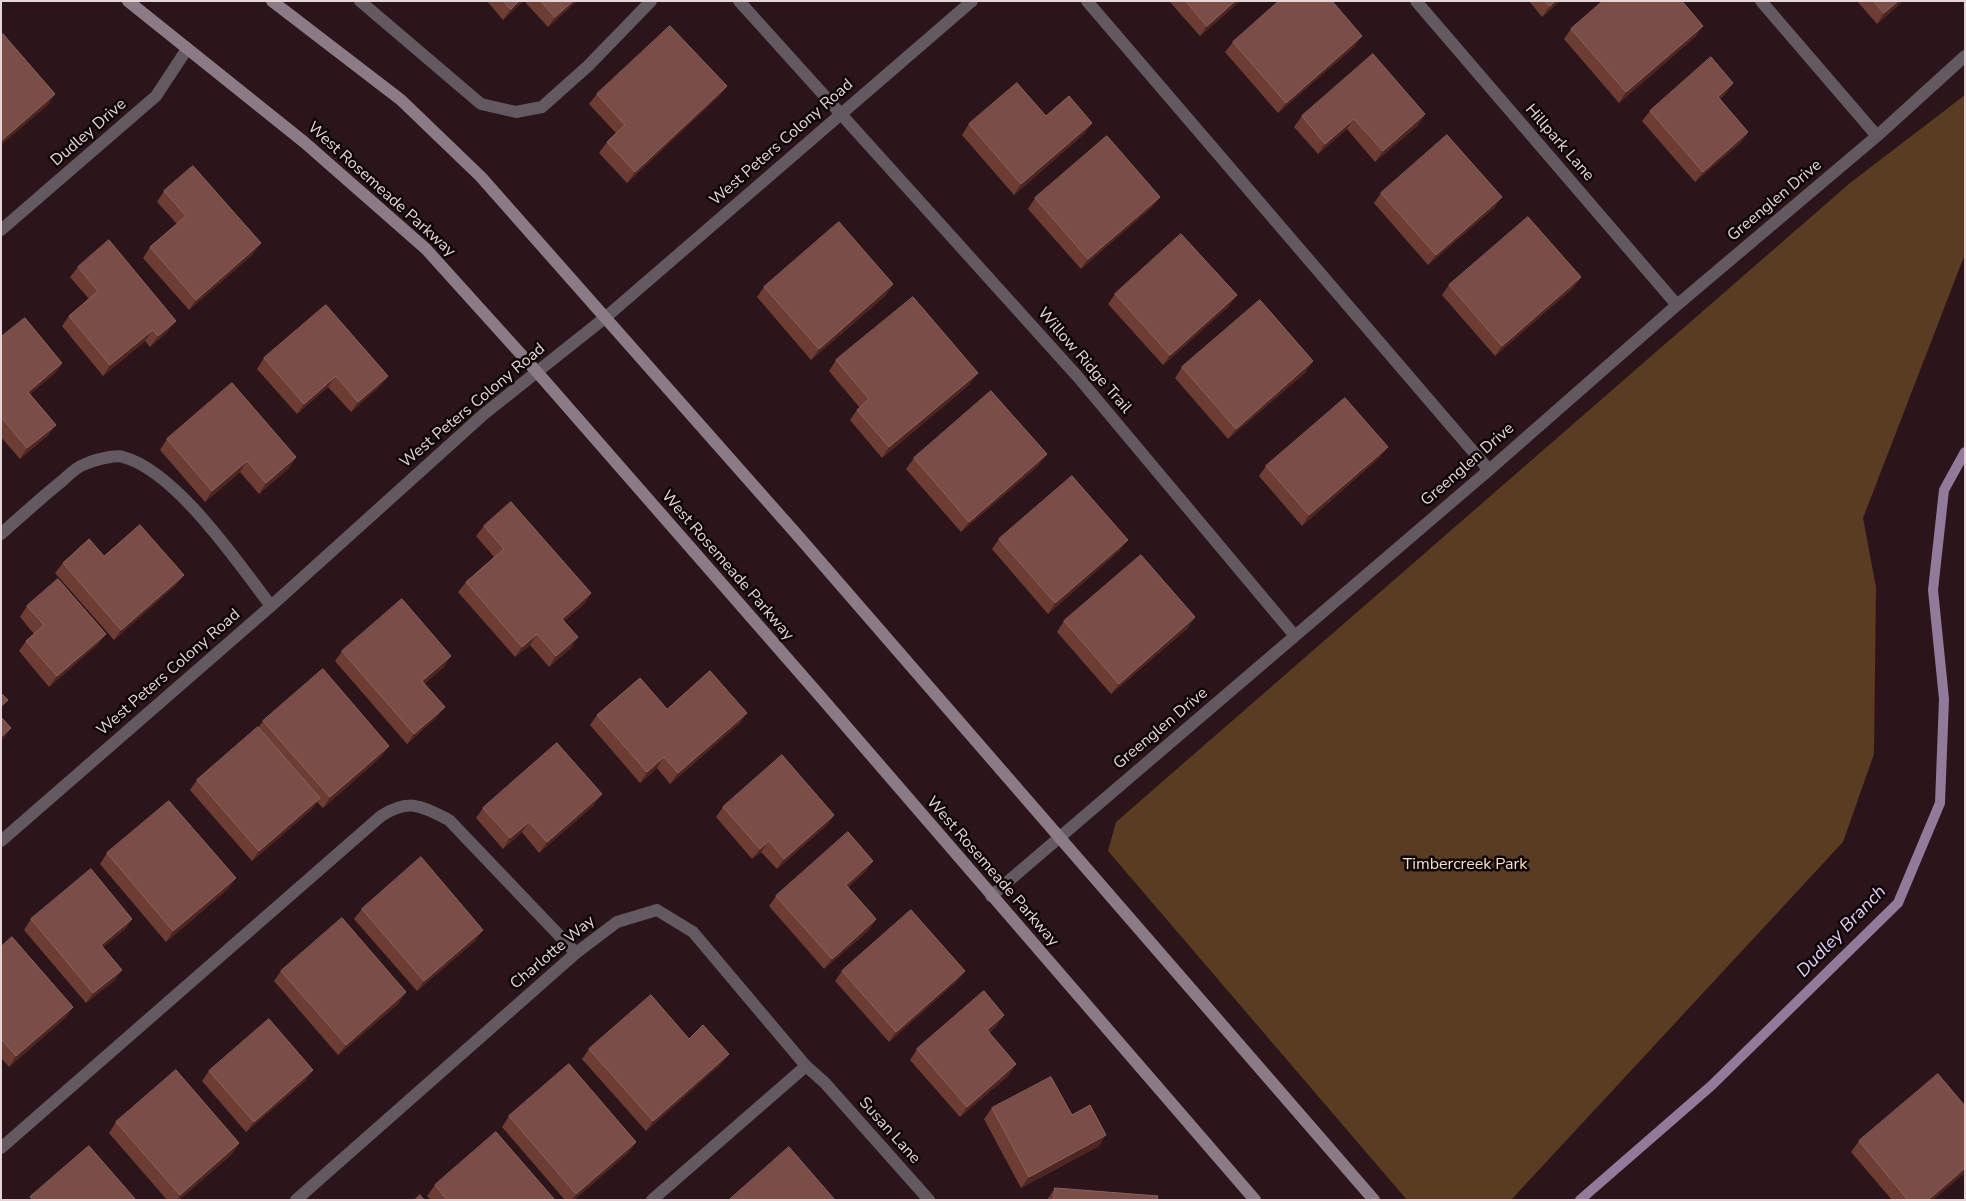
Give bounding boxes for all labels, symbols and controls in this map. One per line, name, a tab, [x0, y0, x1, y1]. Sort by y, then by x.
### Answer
street label: West Peters Colony Road	[706, 76, 858, 210]
street label: Dudley Drive	[47, 95, 131, 171]
street label: Hillpark Lane	[1520, 101, 1598, 185]
street label: West Rosemeade Parkway	[303, 118, 459, 262]
street label: Greenglen Drive	[1724, 156, 1826, 246]
street label: Willow Ridge Trail	[1033, 304, 1135, 418]
street label: West Peters Colony Road	[397, 340, 549, 472]
street label: Greenglen Drive	[1418, 419, 1518, 511]
street label: West Rosemeade Parkway	[657, 487, 797, 645]
street label: West Peters Colony Road	[93, 606, 245, 740]
street label: Greenglen Drive	[1110, 684, 1212, 774]
street label: West Rosemeade Parkway	[922, 793, 1062, 951]
park label: Timbercreek Park	[1403, 855, 1527, 875]
water label: Dudley Branch	[1793, 882, 1891, 982]
street label: Charlotte Way	[507, 912, 599, 994]
street label: Susan Lane	[854, 1094, 924, 1168]

